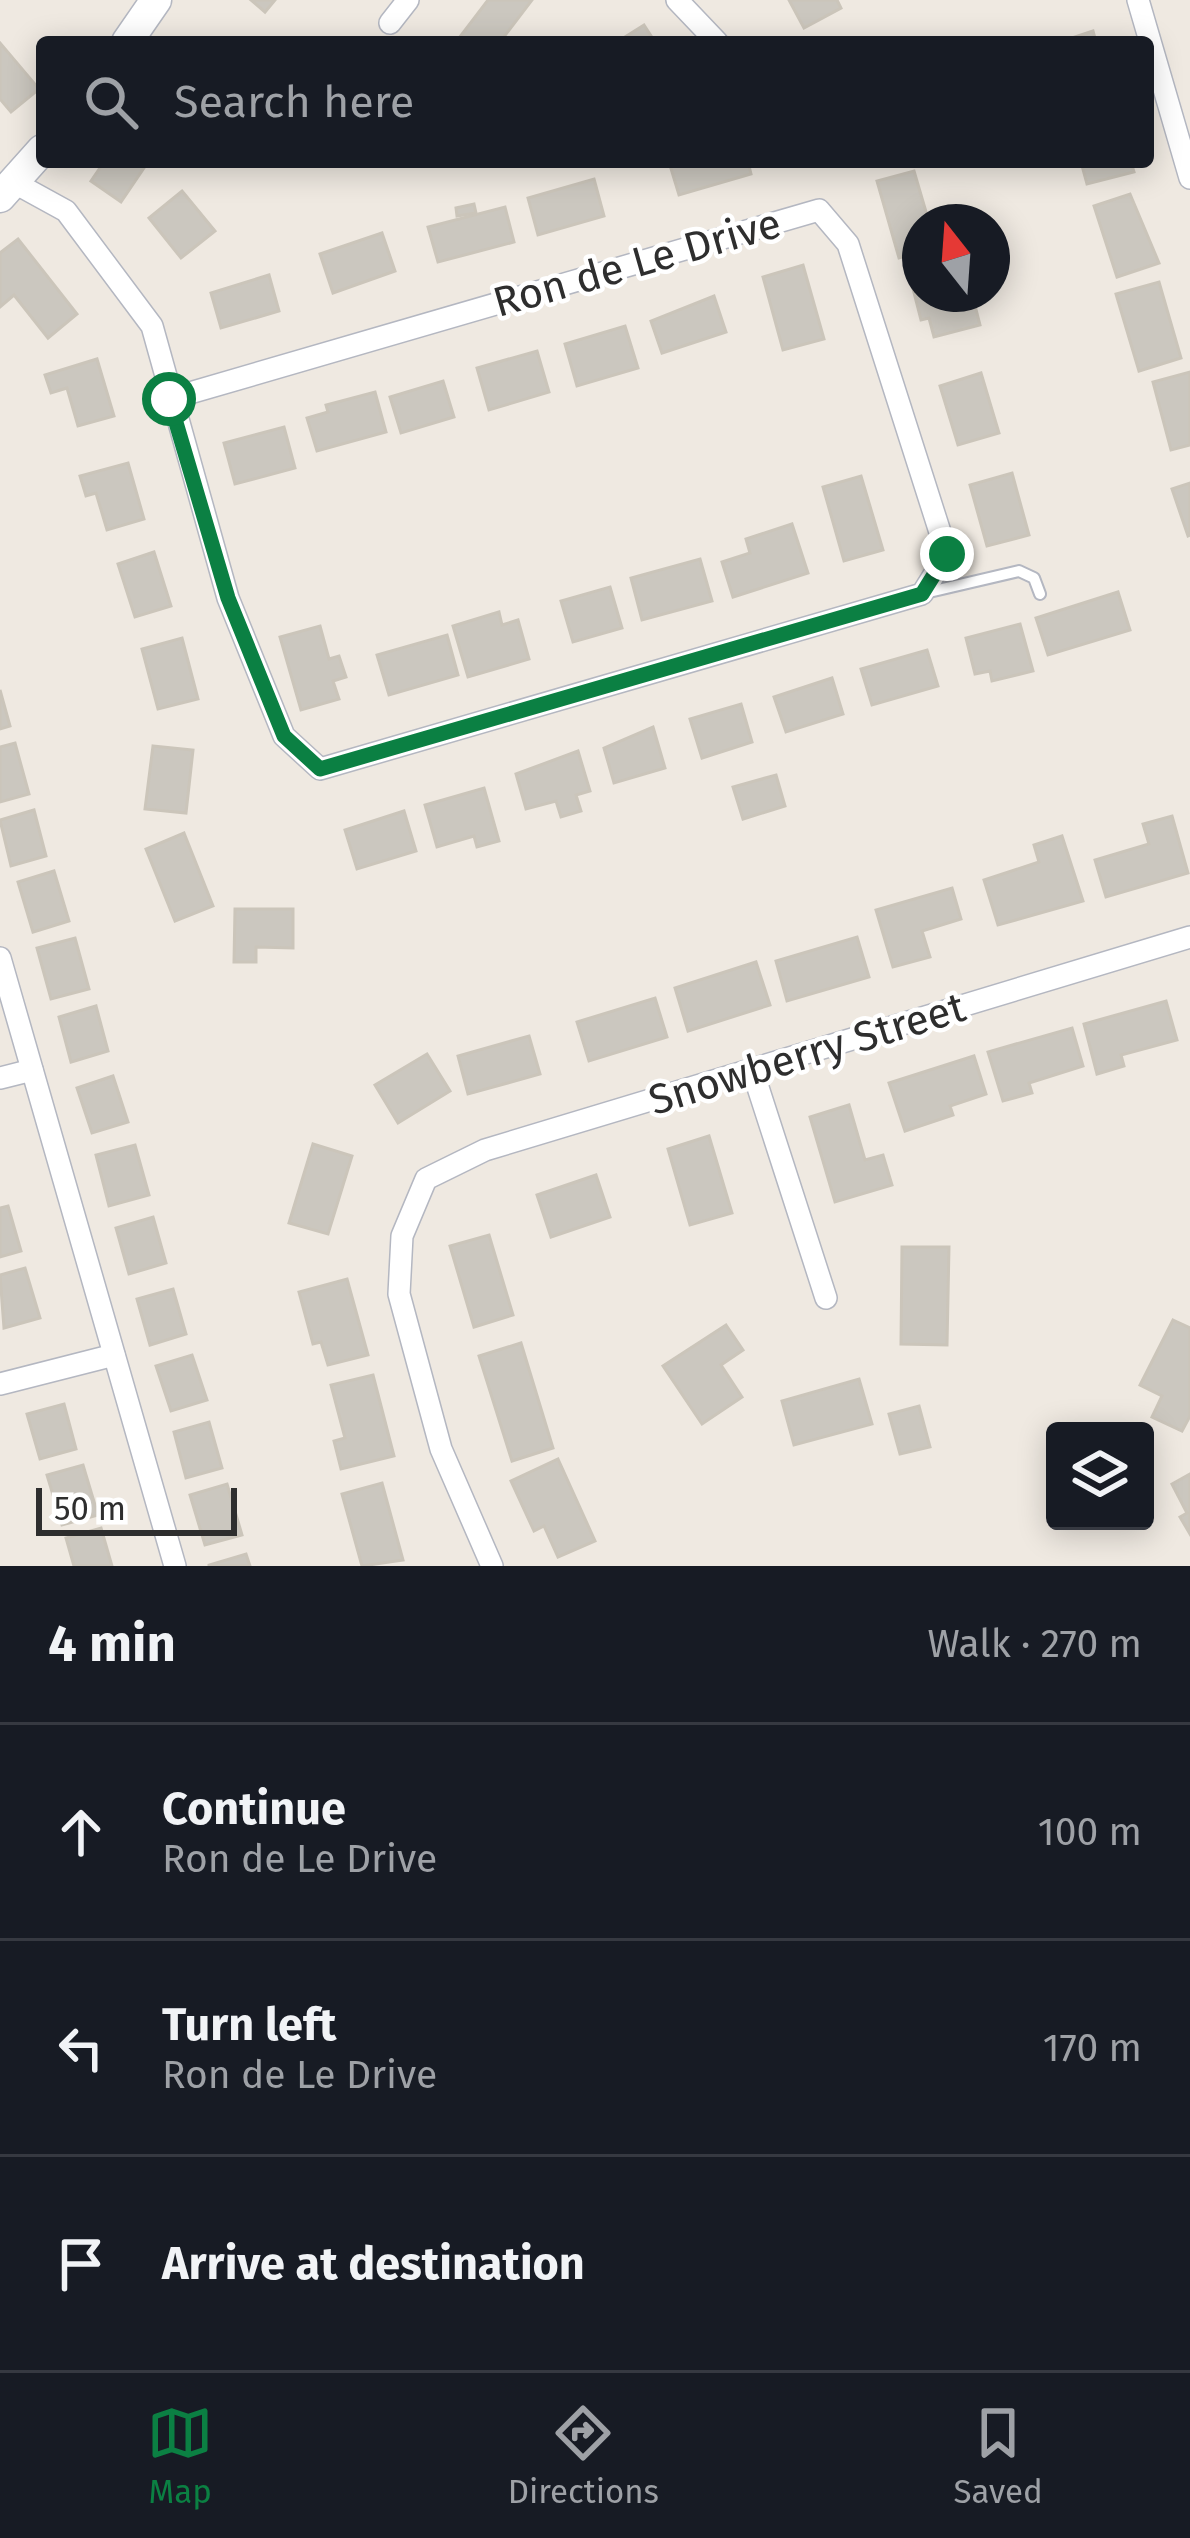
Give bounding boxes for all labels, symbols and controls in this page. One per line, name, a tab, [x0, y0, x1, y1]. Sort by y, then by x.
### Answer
search box	[36, 36, 1154, 168]
icon: search	[78, 69, 144, 135]
text: Search here	[174, 75, 414, 129]
street label: Ron de Le Drive	[488, 198, 786, 328]
north arrow	[902, 204, 1010, 312]
route start	[142, 372, 196, 426]
route end	[920, 527, 974, 581]
street label: Snowberry Street	[643, 982, 972, 1126]
map controls	[1046, 1422, 1154, 1530]
button: layers	[1046, 1422, 1154, 1530]
scale bar	[36, 1482, 237, 1535]
text: 50 m	[54, 1489, 126, 1529]
text: 4 min	[48, 1613, 176, 1675]
text: Walk · 270 m	[927, 1621, 1142, 1667]
text: Continue	[162, 1782, 346, 1836]
icon: ahead	[48, 1799, 114, 1865]
text: 100 m	[1038, 1809, 1142, 1855]
text: Ron de Le Drive	[162, 1836, 437, 1882]
text: Turn left	[162, 1998, 336, 2052]
icon: left	[48, 2015, 114, 2081]
text: 170 m	[1043, 2025, 1142, 2071]
text: Ron de Le Drive	[162, 2052, 437, 2098]
icon: arrive	[48, 2231, 114, 2297]
text: Arrive at destination	[162, 2237, 585, 2291]
tab: Map	[147, 2400, 213, 2512]
tab: Directions	[508, 2400, 659, 2512]
tab: Saved	[953, 2400, 1043, 2512]

